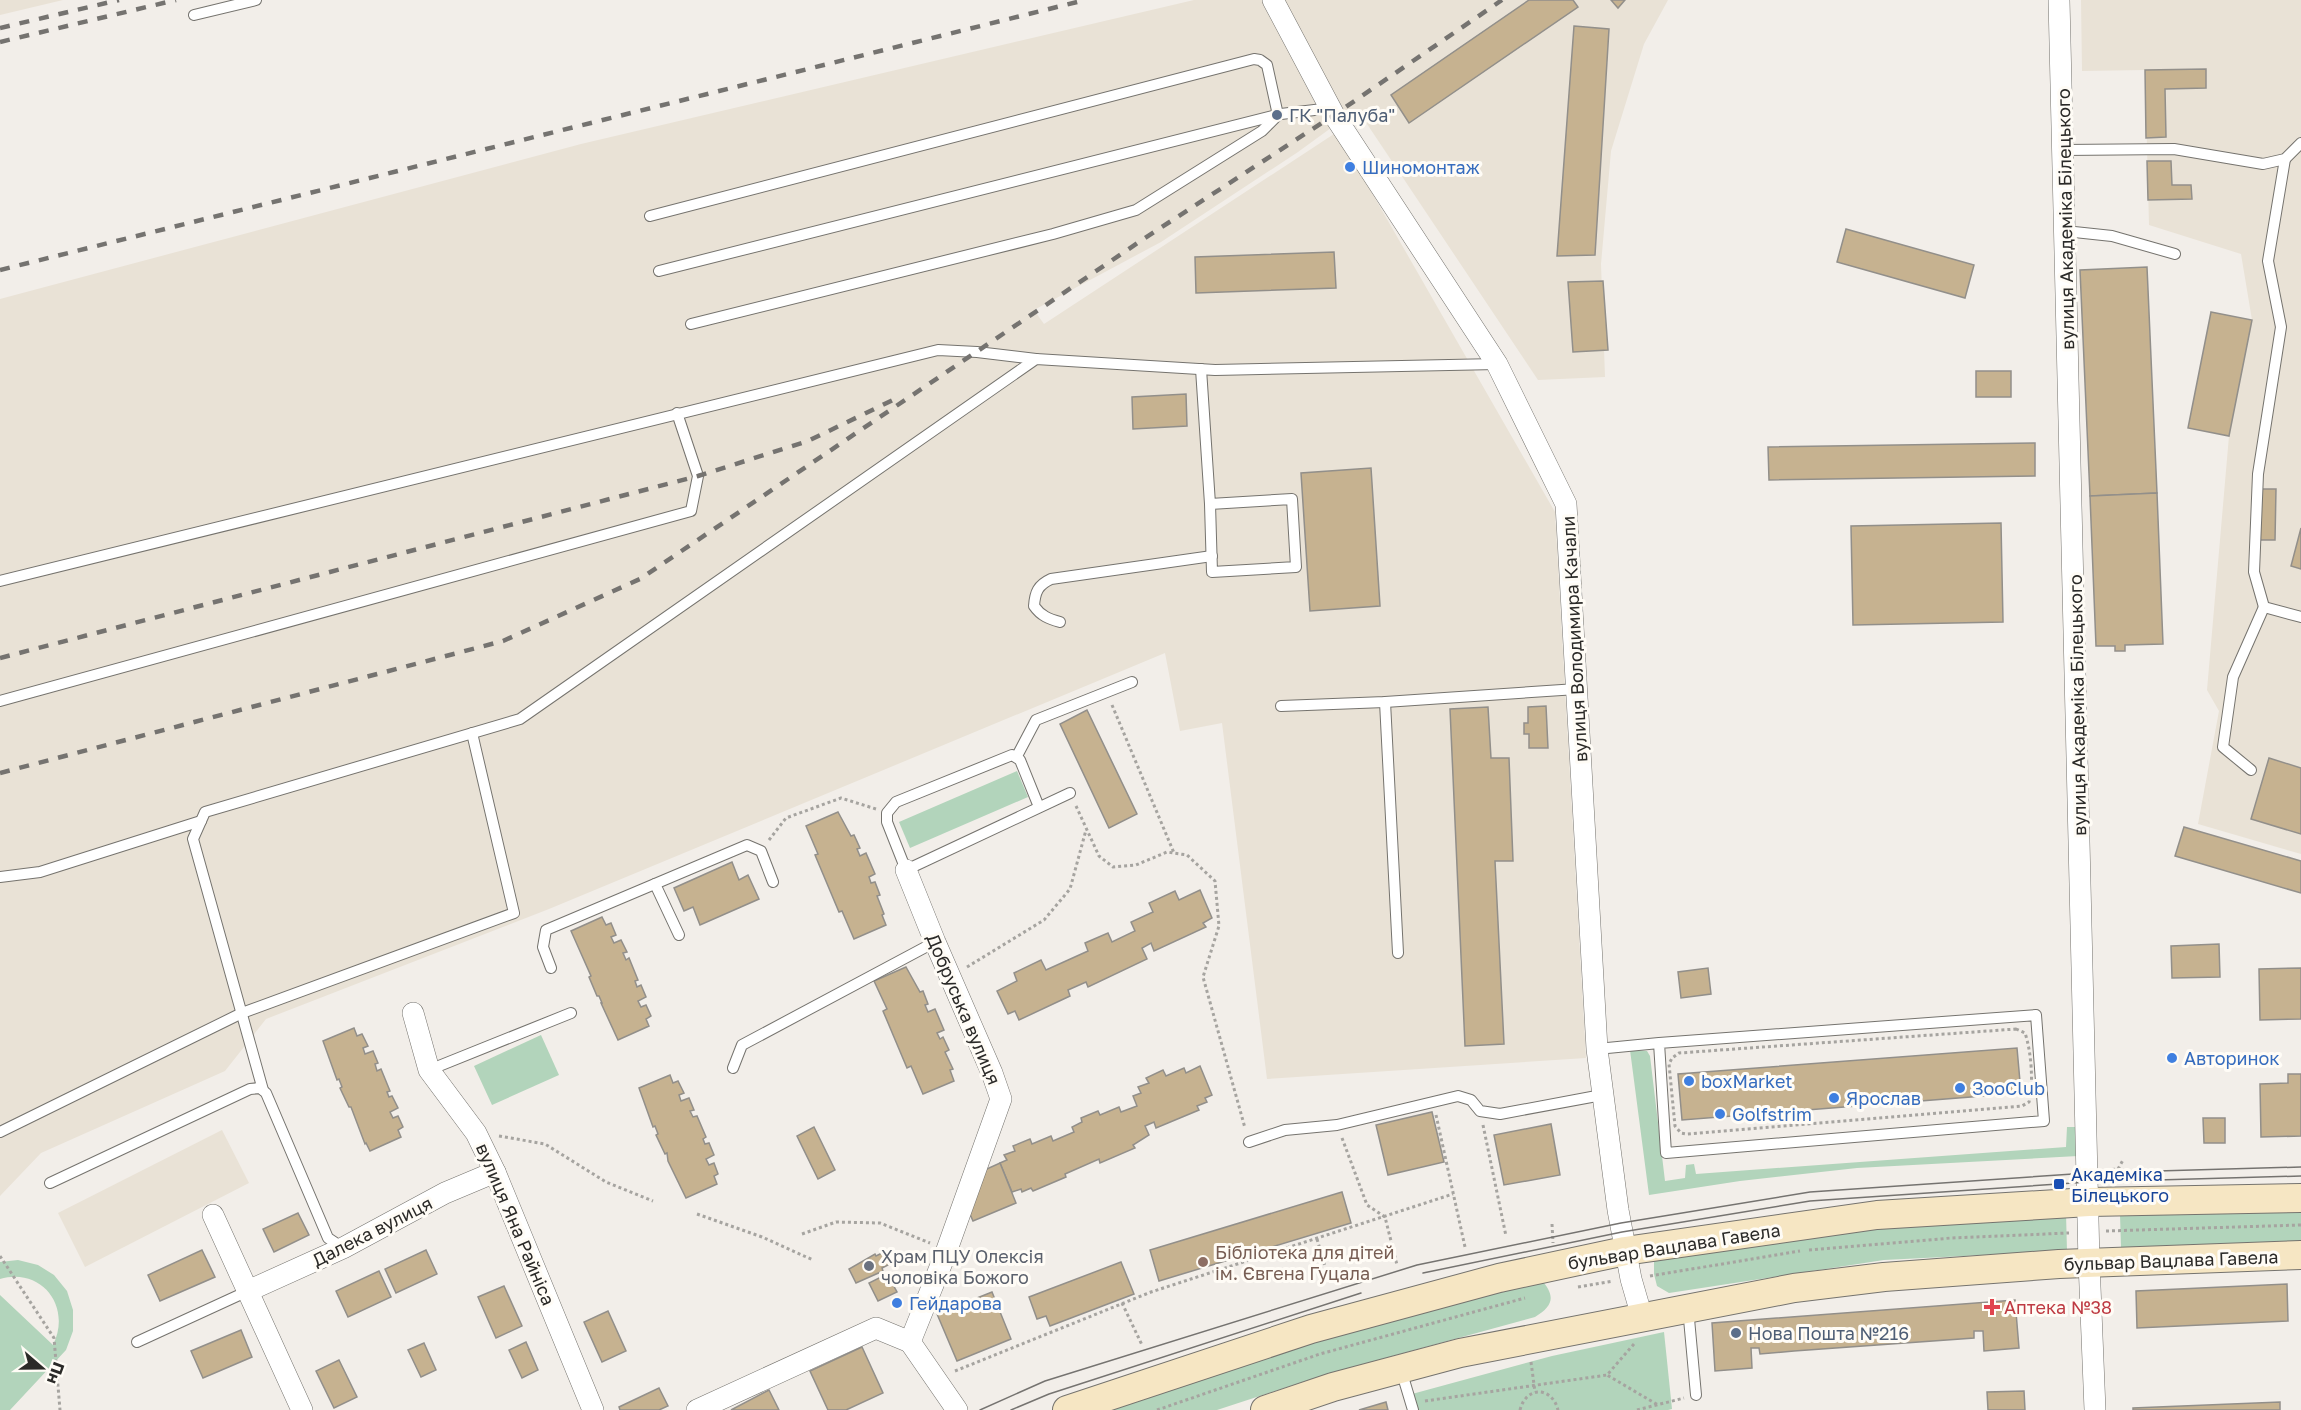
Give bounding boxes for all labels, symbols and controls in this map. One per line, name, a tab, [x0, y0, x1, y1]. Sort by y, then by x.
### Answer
street label: вулиця Академіка Білецького	[2052, 88, 2078, 350]
place label: ГК "Палуба"	[1289, 104, 1395, 126]
marker: ГК "Палуба"	[1270, 108, 1284, 122]
place label: Шиномонтаж	[1362, 156, 1480, 178]
marker: Шиномонтаж	[1343, 160, 1357, 174]
street label: вулиця Володимира Качали	[1557, 515, 1591, 763]
street label: вулиця Академіка Білецького	[2064, 574, 2090, 836]
street label: Добруська вулиця	[922, 930, 1006, 1088]
place label: Авторинок	[2184, 1047, 2280, 1069]
marker: Авторинок	[2165, 1051, 2179, 1065]
place label: boxMarket	[1701, 1070, 1793, 1092]
marker: boxMarket	[1682, 1074, 1696, 1088]
place label: ЗооClub	[1972, 1077, 2045, 1099]
marker: ЗооClub	[1953, 1081, 1967, 1095]
place label: Ярослав	[1846, 1087, 1921, 1109]
marker: Ярослав	[1827, 1091, 1841, 1105]
place label: Golfstrim	[1732, 1103, 1812, 1125]
marker: Golfstrim	[1713, 1107, 1727, 1121]
street label: вулиця Яна Райніса	[472, 1140, 560, 1308]
place label: Академіка Білецького	[2071, 1163, 2169, 1206]
marker: Академіка Білецького	[2052, 1177, 2066, 1191]
street label: Далека вулиця	[308, 1191, 436, 1271]
street label: бульвар Вацлава Гавела	[1566, 1218, 1782, 1274]
place label: Бібліотека для дітей ім. Євгена Гуцала	[1215, 1241, 1395, 1284]
place label: Храм ПЦУ Олексія чоловіка Божого	[881, 1245, 1044, 1288]
street label: бульвар Вацлава Гавела	[2063, 1245, 2279, 1275]
marker: Бібліотека для дітей ім. Євгена Гуцала	[1196, 1255, 1210, 1269]
marker: Храм ПЦУ Олексія чоловіка Божого	[862, 1259, 876, 1273]
place label: Гейдарова	[909, 1292, 1002, 1314]
marker: Гейдарова	[890, 1296, 904, 1310]
place label: Аптека №38	[2004, 1296, 2112, 1318]
marker: Аптека №38	[1985, 1300, 1999, 1314]
place label: Нова Пошта №216	[1748, 1322, 1909, 1344]
marker: Нова Пошта №216	[1729, 1326, 1743, 1340]
north arrow	[12, 1338, 72, 1398]
text: Пн	[43, 1359, 69, 1387]

